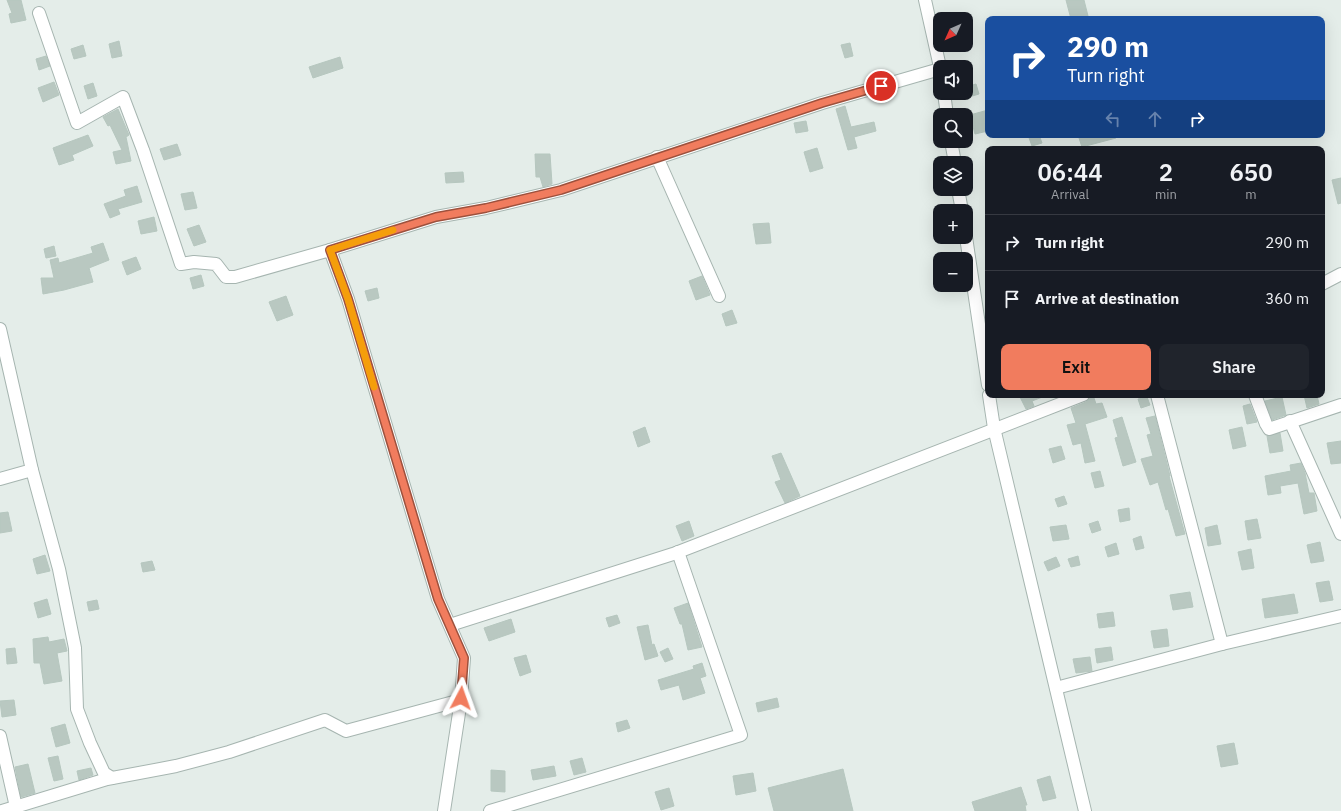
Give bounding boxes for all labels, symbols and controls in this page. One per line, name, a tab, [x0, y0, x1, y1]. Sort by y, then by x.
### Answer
north arrow	[933, 12, 973, 52]
map controls	[933, 12, 973, 292]
text: 290 m	[1067, 28, 1149, 65]
icon: right	[1001, 32, 1053, 84]
button: sound	[933, 60, 973, 100]
text: Turn right	[1067, 64, 1145, 87]
pin	[864, 69, 898, 103]
icon: arrive	[870, 75, 892, 97]
button: search	[933, 108, 973, 148]
icon: left	[1102, 108, 1124, 130]
icon: ahead	[1144, 108, 1166, 130]
icon: right	[1186, 108, 1208, 130]
button: layers	[933, 156, 973, 196]
text: 06:44	[1037, 156, 1103, 188]
text: 2	[1159, 156, 1173, 188]
text: 650	[1229, 156, 1273, 188]
text: Arrival	[1051, 186, 1089, 203]
text: min	[1155, 186, 1177, 203]
text: m	[1245, 186, 1257, 203]
button: +	[933, 204, 973, 244]
icon: right	[1001, 232, 1023, 254]
text: Turn right	[1035, 233, 1104, 252]
text: 290 m	[1265, 233, 1309, 252]
button: −	[933, 252, 973, 292]
icon: arrive	[1001, 288, 1023, 310]
text: Arrive at destination	[1035, 289, 1179, 308]
text: 360 m	[1265, 289, 1309, 308]
button: Exit	[1001, 344, 1151, 390]
button: Share	[1159, 344, 1309, 390]
position arrow	[440, 677, 482, 719]

